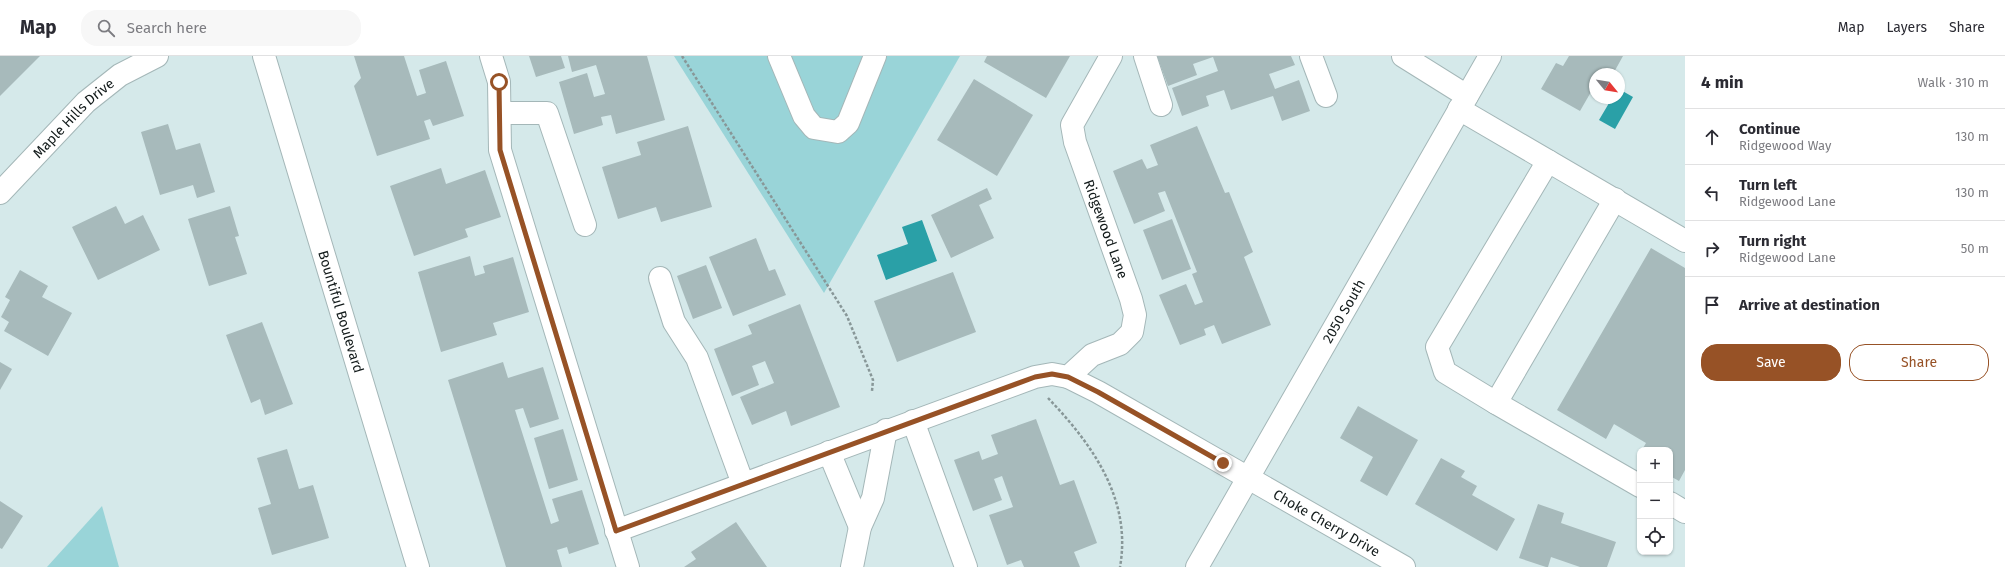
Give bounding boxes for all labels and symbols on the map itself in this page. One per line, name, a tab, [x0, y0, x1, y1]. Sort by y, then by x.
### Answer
north arrow	[1589, 68, 1625, 104]
route start	[490, 73, 508, 91]
street label: Maple Hills Drive	[30, 75, 118, 162]
street label: Ridgewood Lane	[1080, 177, 1131, 281]
street label: Bountiful Boulevard	[314, 249, 367, 375]
street label: 2050 South	[1319, 276, 1369, 346]
route end	[1214, 454, 1232, 472]
street label: Choke Cherry Drive	[1270, 486, 1383, 560]

